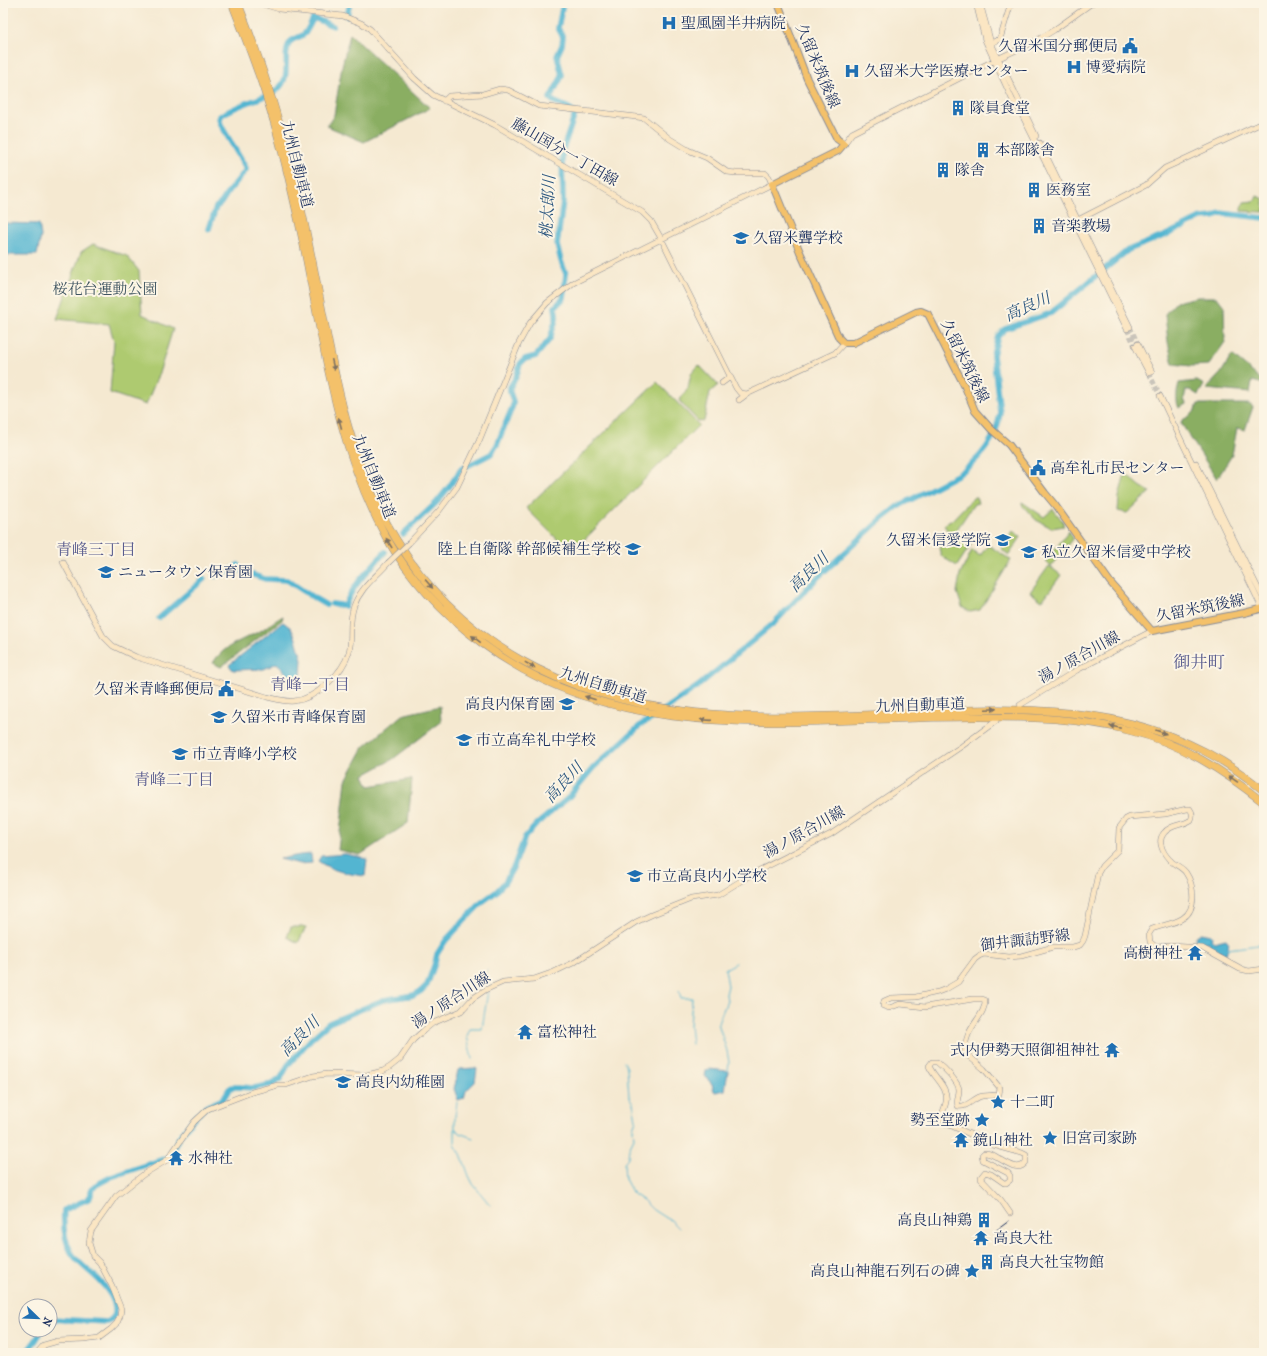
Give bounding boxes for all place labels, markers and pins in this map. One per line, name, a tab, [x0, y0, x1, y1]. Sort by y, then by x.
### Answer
hospital icon: 聖風園半井病院	[660, 14, 678, 32]
place label: 聖風園半井病院	[681, 14, 786, 32]
place label: 久留米国分郵便局	[998, 37, 1118, 55]
public building icon: 久留米国分郵便局	[1121, 37, 1139, 55]
hospital icon: 博愛病院	[1065, 58, 1083, 76]
place label: 博愛病院	[1086, 58, 1146, 76]
hospital icon: 久留米大学医療センター	[843, 62, 861, 80]
place label: 久留米大学医療センター	[864, 62, 1028, 80]
building icon: 隊員食堂	[949, 99, 967, 117]
place label: 隊員食堂	[970, 99, 1030, 117]
building icon: 本部隊舎	[974, 141, 992, 159]
place label: 本部隊舎	[995, 141, 1055, 159]
building icon: 隊舎	[934, 161, 952, 179]
place label: 隊舎	[955, 161, 985, 179]
building icon: 医務室	[1025, 181, 1043, 199]
place label: 医務室	[1046, 181, 1091, 199]
building icon: 音楽教場	[1030, 217, 1048, 235]
place label: 音楽教場	[1051, 217, 1111, 235]
school or university icon: 久留米聾学校	[732, 229, 750, 247]
place label: 久留米聾学校	[753, 229, 843, 247]
public building icon: 高牟礼市民センター	[1029, 459, 1047, 477]
place label: 高牟礼市民センター	[1050, 459, 1184, 477]
place label: 久留米信愛学院	[886, 531, 991, 549]
school or university icon: 久留米信愛学院	[994, 531, 1012, 549]
place label: 陸上自衛隊 幹部候補生学校	[438, 540, 621, 558]
school or university icon: 陸上自衛隊 幹部候補生学校	[624, 540, 642, 558]
school or university icon: 私立久留米信愛中学校	[1020, 543, 1038, 561]
place label: 私立久留米信愛中学校	[1041, 543, 1191, 561]
school or university icon: ニュータウン保育園	[97, 563, 115, 581]
place label: ニュータウン保育園	[118, 563, 253, 581]
place label: 久留米青峰郵便局	[94, 680, 214, 698]
public building icon: 久留米青峰郵便局	[217, 680, 235, 698]
place label: 高良内保育園	[465, 695, 555, 713]
school or university icon: 高良内保育園	[558, 695, 576, 713]
school or university icon: 久留米市青峰保育園	[210, 708, 228, 726]
place label: 久留米市青峰保育園	[231, 708, 366, 726]
school or university icon: 市立高牟礼中学校	[455, 731, 473, 749]
place label: 市立高牟礼中学校	[476, 731, 596, 749]
school or university icon: 市立青峰小学校	[171, 745, 189, 763]
place label: 市立青峰小学校	[192, 745, 297, 763]
school or university icon: 市立高良内小学校	[626, 867, 644, 885]
place label: 市立高良内小学校	[647, 867, 767, 885]
place label: 高樹神社	[1123, 944, 1183, 962]
temple icon: 高樹神社	[1186, 944, 1204, 962]
temple icon: 富松神社	[516, 1023, 534, 1041]
place label: 富松神社	[537, 1023, 597, 1041]
place label: 式内伊勢天照御祖神社	[950, 1041, 1100, 1059]
temple icon: 式内伊勢天照御祖神社	[1103, 1041, 1121, 1059]
school or university icon: 高良内幼稚園	[334, 1073, 352, 1091]
place label: 高良内幼稚園	[355, 1073, 445, 1091]
place icon: 十二町	[989, 1093, 1007, 1111]
place label: 十二町	[1010, 1093, 1055, 1111]
place label: 勢至堂跡	[910, 1111, 970, 1129]
place icon: 勢至堂跡	[973, 1111, 991, 1129]
place icon: 旧宮司家跡	[1041, 1129, 1059, 1147]
place label: 旧宮司家跡	[1062, 1129, 1137, 1147]
temple icon: 鏡山神社	[952, 1131, 970, 1149]
place label: 鏡山神社	[973, 1131, 1033, 1149]
temple icon: 水神社	[167, 1149, 185, 1167]
place label: 水神社	[188, 1149, 233, 1167]
place label: 高良山神鶏	[897, 1211, 972, 1229]
building icon: 高良山神鶏	[975, 1211, 993, 1229]
temple icon: 高良大社	[972, 1229, 990, 1247]
place label: 高良大社	[993, 1229, 1053, 1247]
building icon: 高良大社宝物館	[978, 1253, 996, 1271]
place label: 高良大社宝物館	[999, 1253, 1104, 1271]
place label: 高良山神龍石列石の碑	[810, 1262, 960, 1280]
place icon: 高良山神龍石列石の碑	[963, 1262, 981, 1280]

